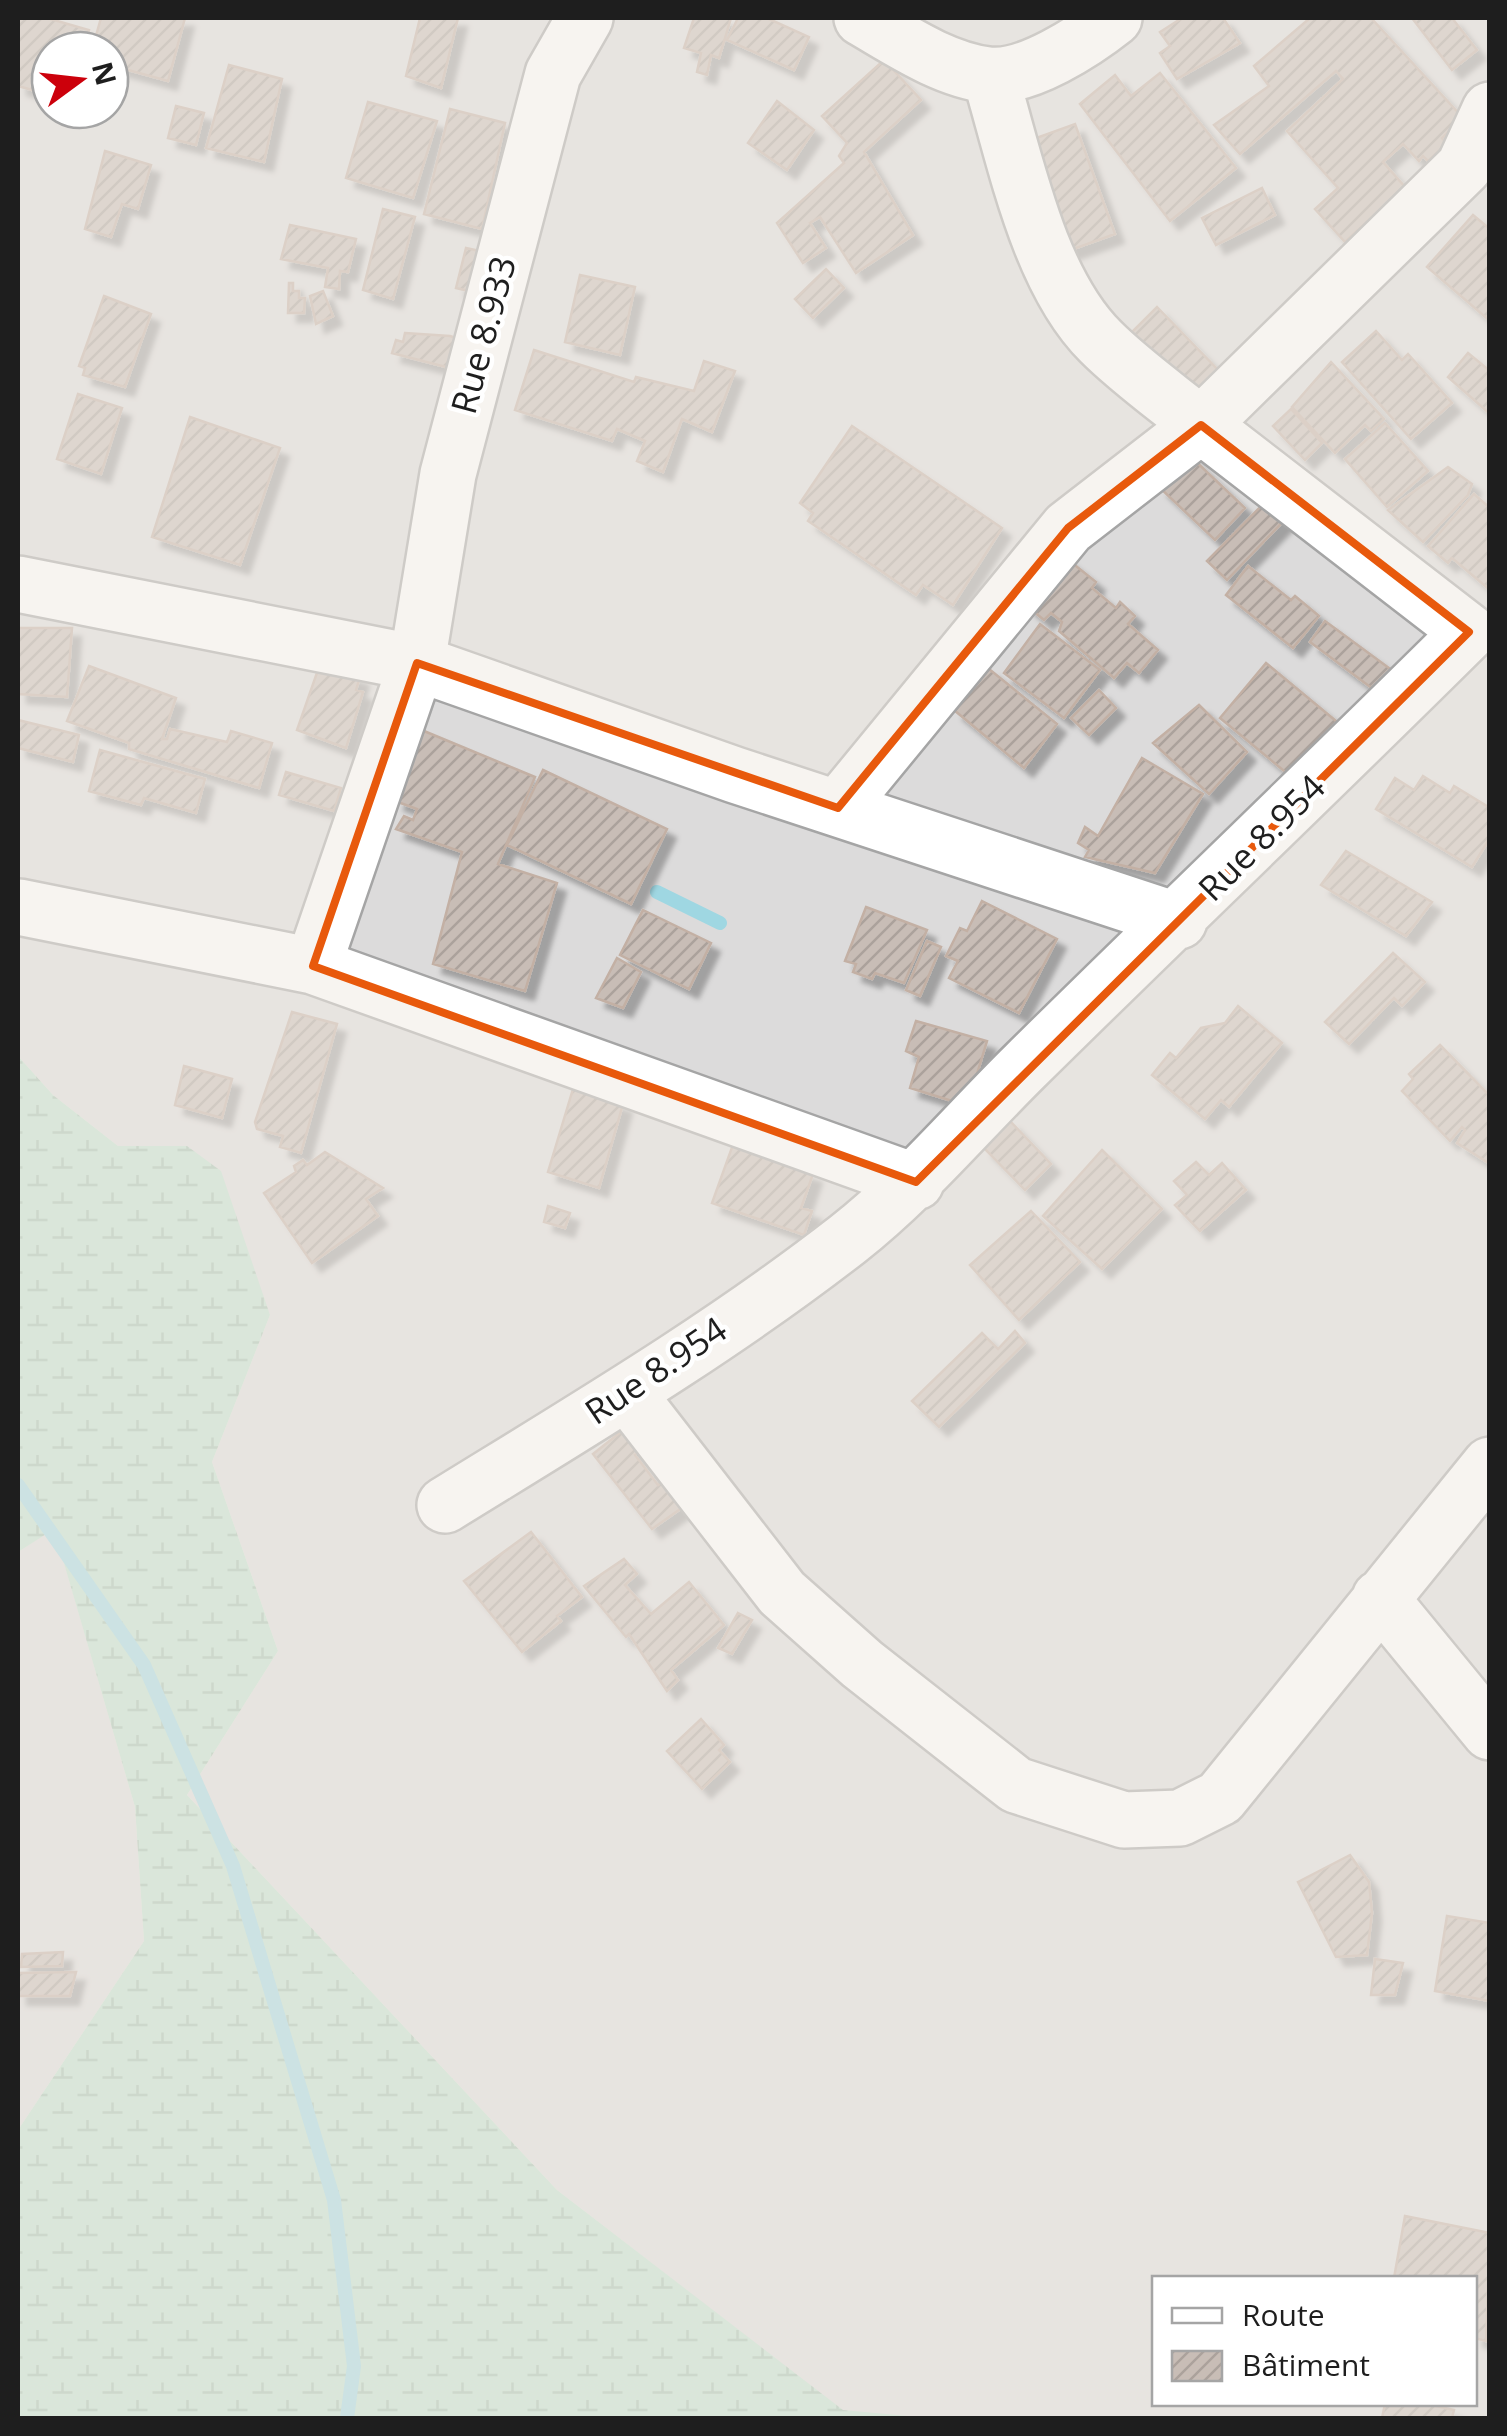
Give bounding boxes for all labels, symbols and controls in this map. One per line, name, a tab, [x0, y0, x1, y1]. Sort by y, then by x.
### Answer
north arrow	[30, 30, 130, 130]
text: N	[84, 57, 126, 89]
street label: Rue 8.933	[439, 251, 526, 418]
street label: Rue 8.954	[1187, 763, 1335, 911]
street label: Rue 8.954	[575, 1305, 735, 1434]
legend	[1152, 2276, 1477, 2406]
text: Route	[1242, 2294, 1325, 2335]
text: Bâtiment	[1242, 2344, 1370, 2385]

